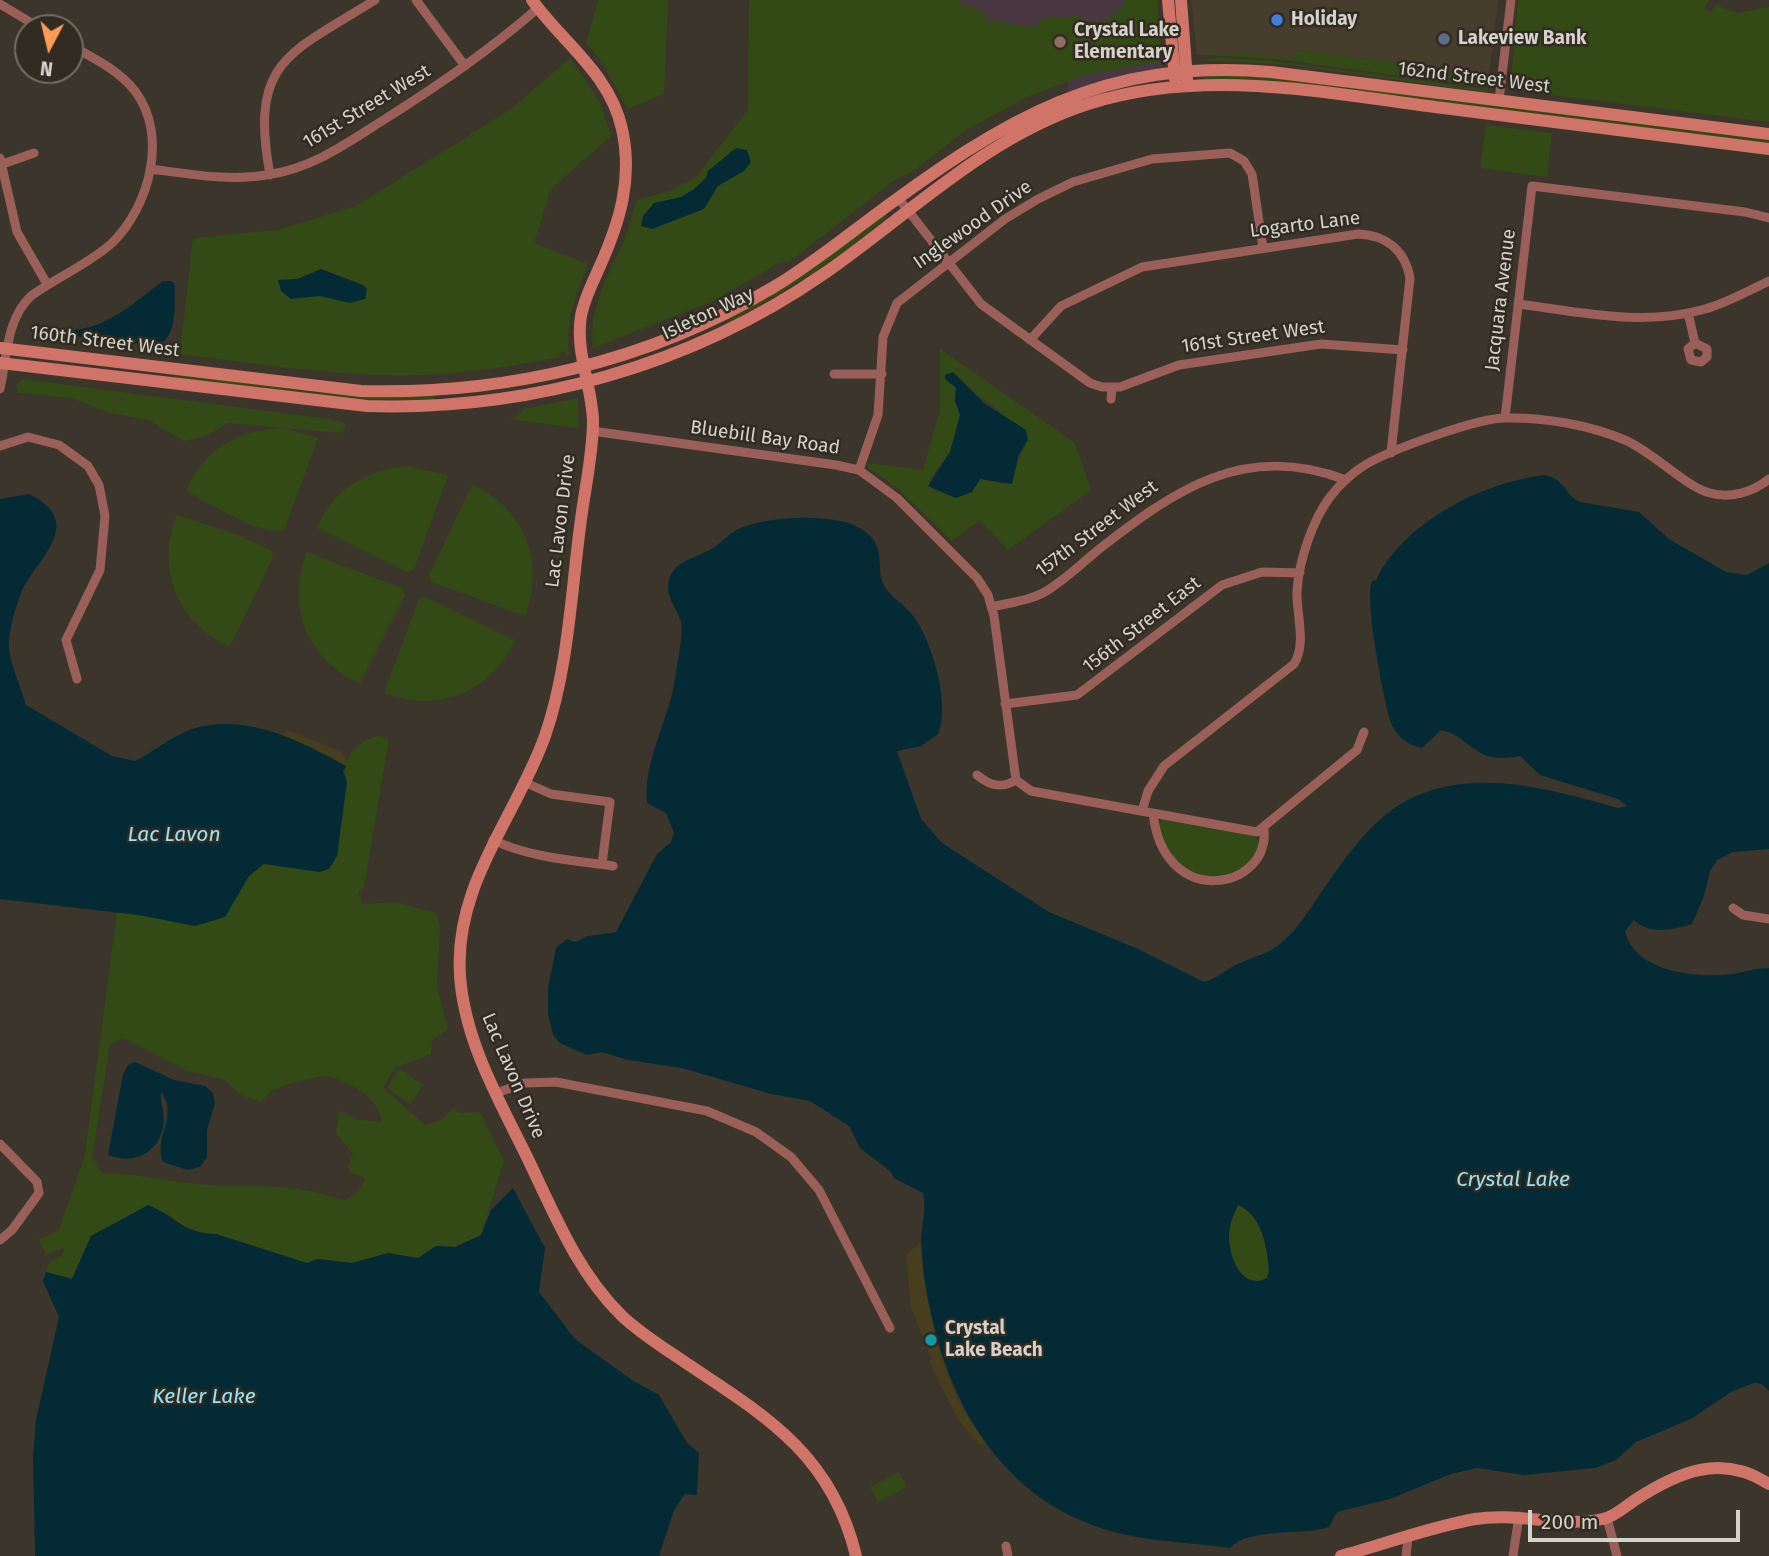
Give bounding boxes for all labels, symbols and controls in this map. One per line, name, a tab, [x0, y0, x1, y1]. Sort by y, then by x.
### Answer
place label: Holiday	[1291, 9, 1357, 31]
marker: Holiday	[1269, 12, 1285, 28]
north arrow	[14, 14, 84, 84]
place label: Crystal Lake Elementary	[1074, 20, 1179, 64]
place label: Lakeview Bank	[1458, 28, 1586, 50]
marker: Lakeview Bank	[1436, 31, 1452, 47]
marker: Crystal Lake Elementary	[1052, 34, 1068, 50]
text: N	[39, 56, 54, 81]
street label: 162nd Street West	[1397, 57, 1551, 99]
street label: 161st Street West	[299, 60, 435, 154]
street label: Inglewood Drive	[909, 176, 1037, 274]
street label: Logarto Lane	[1248, 207, 1362, 243]
street label: Jacquara Avenue	[1481, 228, 1521, 372]
street label: Isleton Way	[658, 283, 758, 345]
street label: 161st Street West	[1180, 316, 1326, 358]
street label: 160th Street West	[29, 322, 181, 362]
street label: Bluebill Bay Road	[689, 416, 841, 460]
street label: Lac Lavon Drive	[542, 453, 580, 589]
street label: 157th Street West	[1031, 476, 1163, 582]
street label: 156th Street East	[1079, 572, 1205, 678]
water label: Lac Lavon	[127, 822, 221, 848]
street label: Lac Lavon Drive	[476, 1010, 550, 1142]
water label: Crystal Lake	[1456, 1167, 1570, 1193]
place label: Crystal Lake Beach	[945, 1318, 1043, 1362]
marker: Crystal Lake Beach	[923, 1332, 939, 1348]
water label: Keller Lake	[152, 1384, 256, 1410]
scale bar	[1531, 1496, 1743, 1540]
text: 200 m	[1541, 1509, 1598, 1535]

